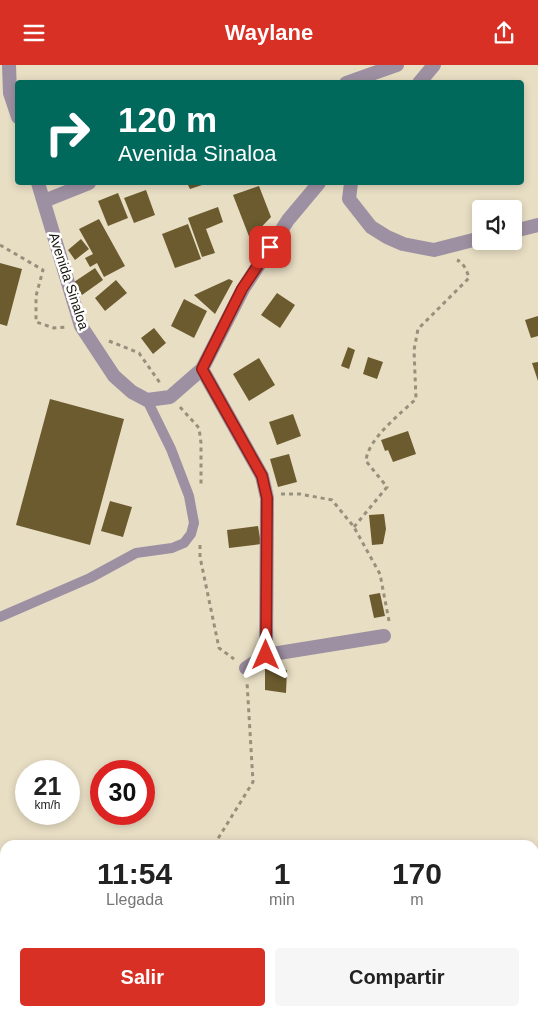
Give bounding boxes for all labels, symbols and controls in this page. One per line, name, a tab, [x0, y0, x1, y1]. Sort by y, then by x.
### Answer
icon: menu	[20, 19, 48, 47]
icon: share	[490, 19, 518, 47]
text: Waylane	[225, 20, 313, 45]
icon: right	[35, 100, 100, 165]
text: 120 m	[118, 100, 217, 139]
text: Avenida Sinaloa	[118, 141, 277, 166]
map controls	[472, 200, 522, 250]
button: sound	[472, 200, 522, 250]
pin	[249, 226, 291, 268]
street label: Avenida Sinaloa	[46, 231, 92, 332]
icon: arrive	[256, 233, 284, 261]
position arrow	[239, 628, 291, 680]
speed limit sign: 30	[90, 760, 155, 825]
text: 21	[34, 772, 61, 800]
text: km/h	[34, 798, 61, 812]
text: 11:54	[97, 857, 172, 890]
text: 1	[274, 857, 290, 890]
text: 170	[392, 857, 442, 890]
text: Llegada	[106, 891, 163, 908]
text: min	[269, 891, 295, 908]
text: m	[410, 891, 424, 908]
button: Salir	[20, 948, 265, 1006]
button: Compartir	[275, 948, 519, 1006]

